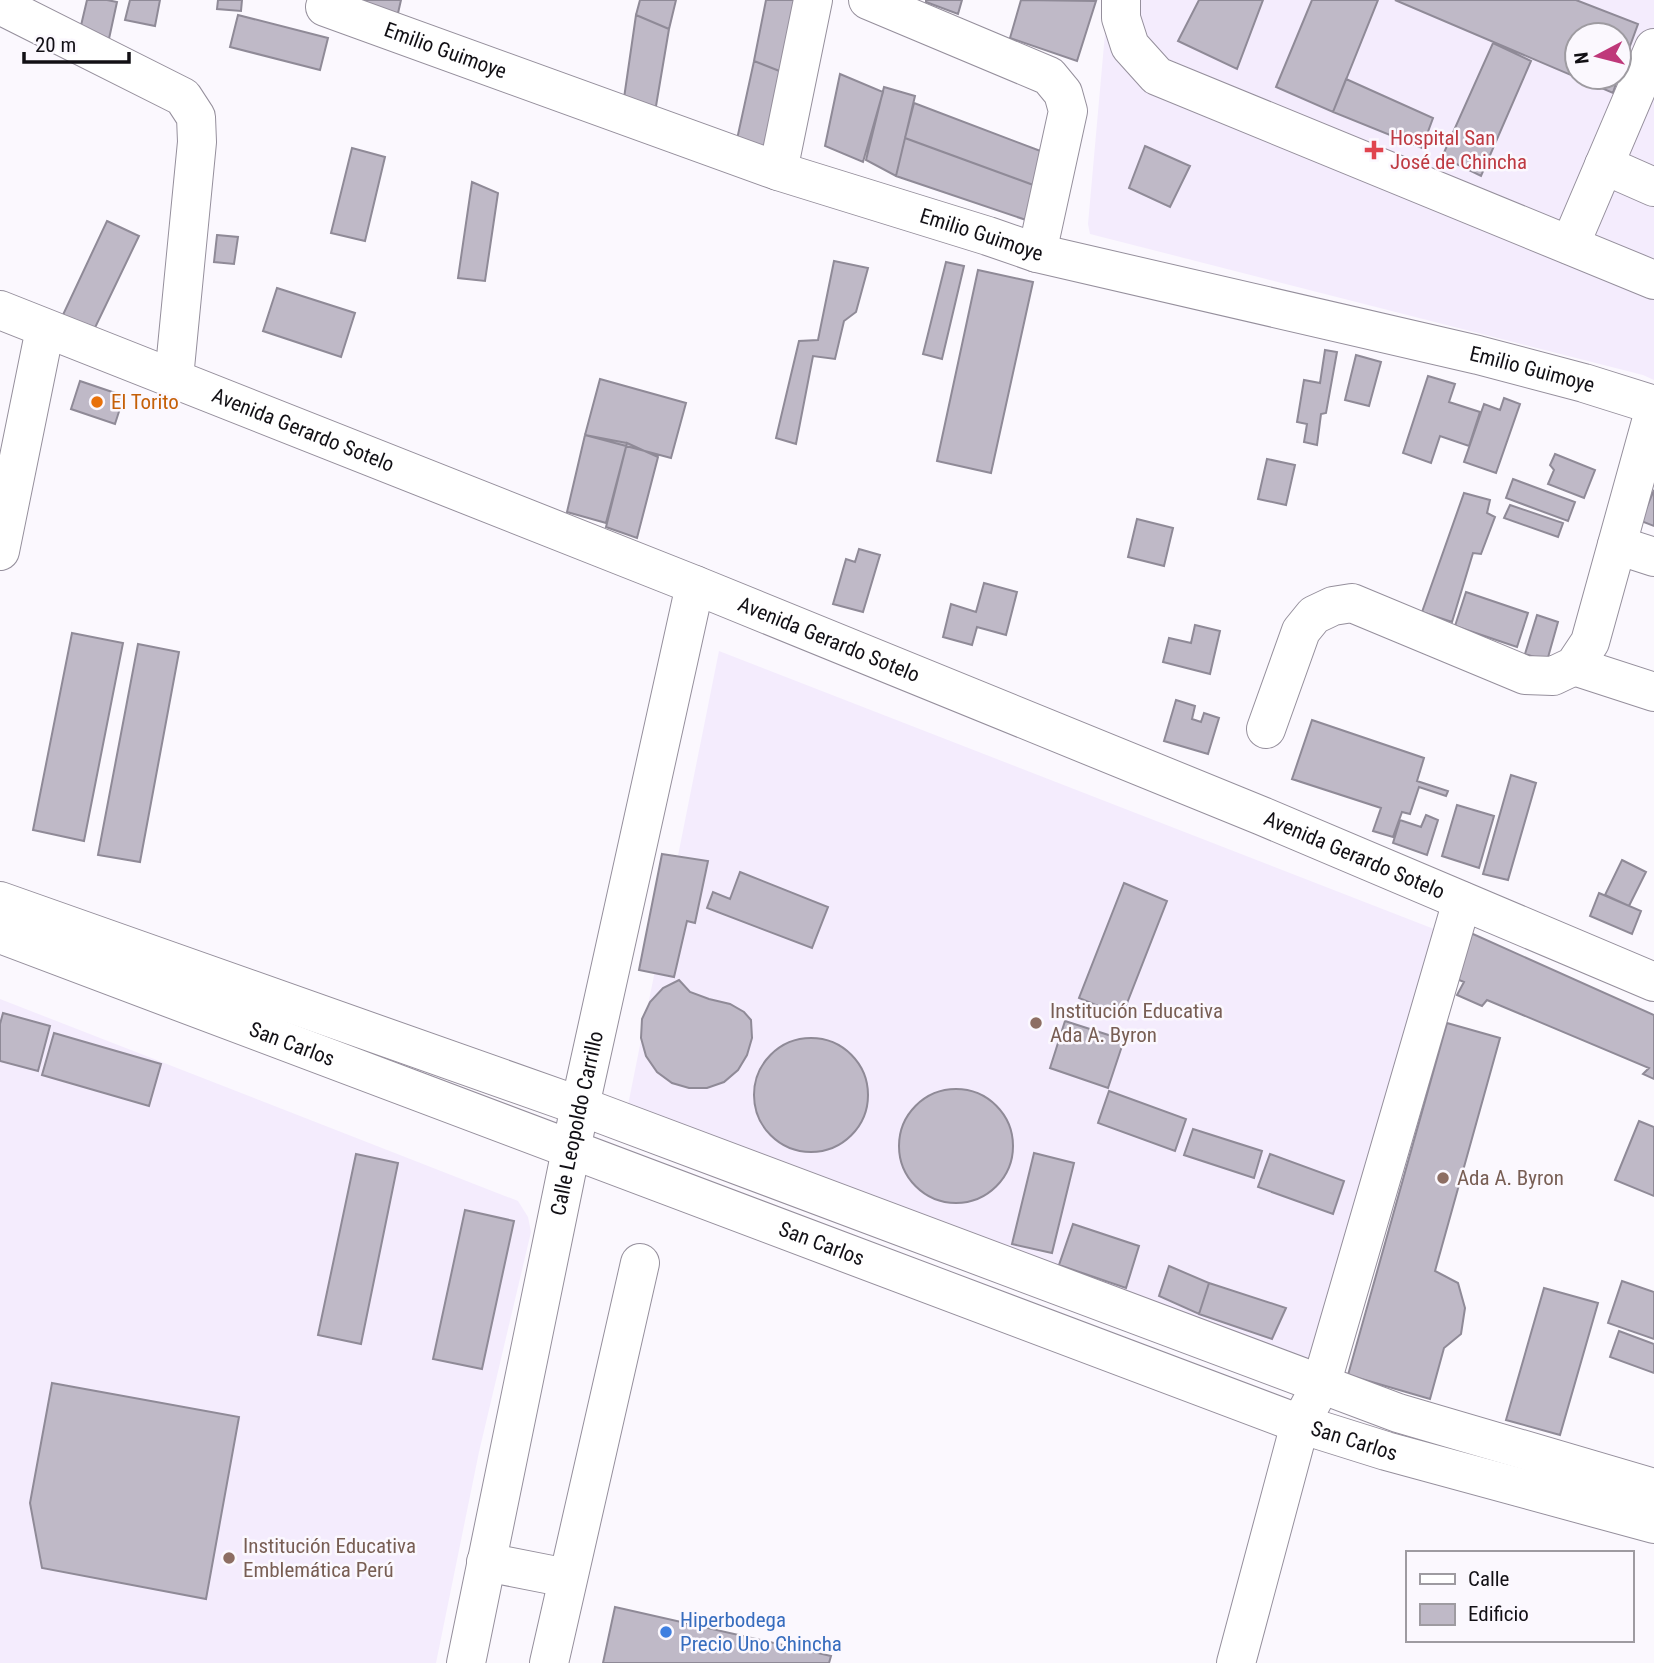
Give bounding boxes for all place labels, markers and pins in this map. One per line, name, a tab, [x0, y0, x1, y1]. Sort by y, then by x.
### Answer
place label: Hospital San José de Chincha	[1390, 126, 1527, 174]
marker: Hospital San José de Chincha	[1364, 140, 1384, 160]
place label: El Torito	[111, 390, 179, 414]
marker: El Torito	[89, 394, 105, 410]
place label: Institución Educativa Ada A. Byron	[1050, 999, 1223, 1047]
marker: Institución Educativa Ada A. Byron	[1028, 1015, 1044, 1031]
place label: Ada A. Byron	[1457, 1166, 1564, 1190]
marker: Ada A. Byron	[1435, 1170, 1451, 1186]
place label: Institución Educativa Emblemática Perú	[243, 1534, 416, 1582]
marker: Institución Educativa Emblemática Perú	[221, 1550, 237, 1566]
place label: Hiperbodega Precio Uno Chincha	[680, 1608, 842, 1656]
marker: Hiperbodega Precio Uno Chincha	[658, 1624, 674, 1640]

